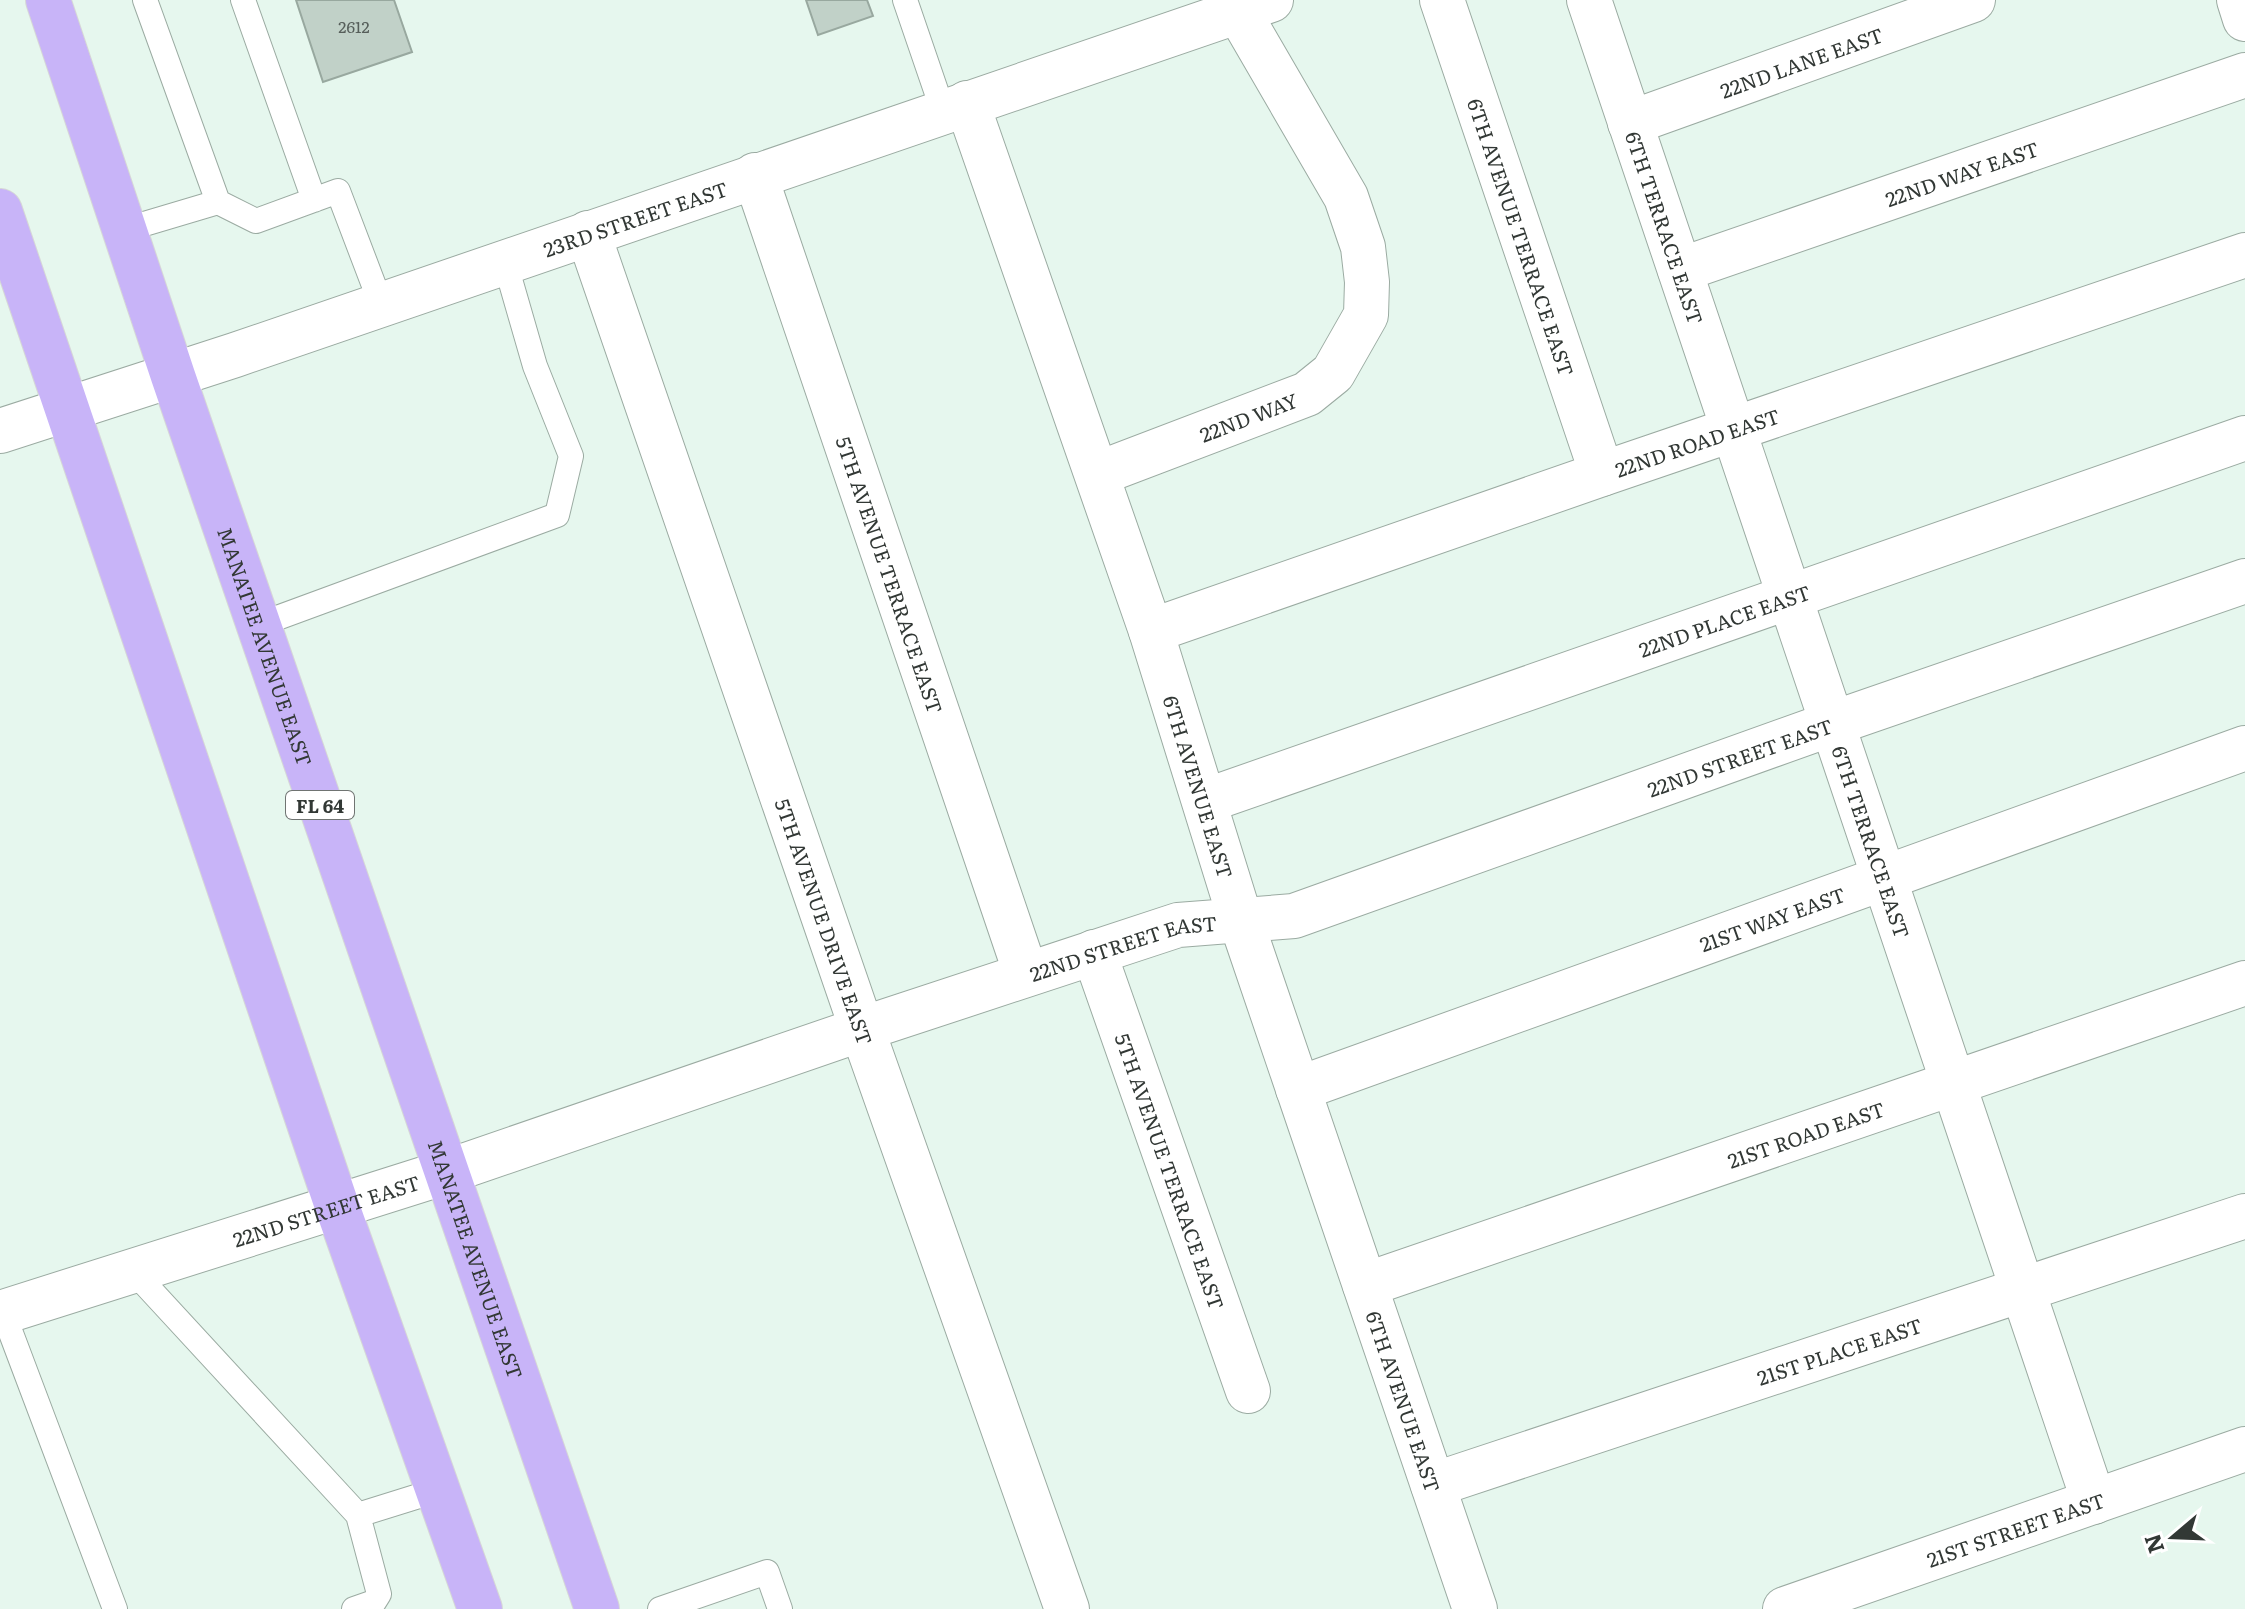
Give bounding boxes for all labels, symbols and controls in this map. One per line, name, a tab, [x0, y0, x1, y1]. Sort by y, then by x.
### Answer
house number: 2612	[338, 14, 370, 38]
street label: 22ND LANE EAST	[1716, 19, 1887, 105]
street label: 6TH AVENUE TERRACE EAST	[1461, 94, 1583, 380]
street label: 6TH TERRACE EAST	[1619, 127, 1712, 328]
street label: 22ND WAY EAST	[1881, 132, 2042, 213]
street label: 23RD STREET EAST	[539, 172, 731, 263]
street label: 22ND WAY	[1195, 384, 1302, 449]
street label: 22ND ROAD EAST	[1611, 400, 1783, 484]
street label: 5TH AVENUE TERRACE EAST	[830, 432, 951, 717]
street label: MANATEE AVENUE EAST	[211, 523, 321, 770]
street label: 22ND PLACE EAST	[1634, 576, 1814, 664]
street label: 6TH AVENUE EAST	[1157, 691, 1242, 882]
street label: 22ND STREET EAST	[1643, 710, 1836, 804]
street label: 6TH TERRACE EAST	[1826, 741, 1918, 942]
road number: FL 64	[286, 791, 354, 819]
street label: 5TH AVENUE DRIVE EAST	[769, 794, 881, 1049]
street label: 21ST WAY EAST	[1695, 878, 1849, 958]
street label: 22ND STREET EAST	[1026, 907, 1218, 988]
street label: 5TH AVENUE TERRACE EAST	[1109, 1029, 1233, 1313]
street label: 21ST ROAD EAST	[1723, 1093, 1888, 1175]
street label: MANATEE AVENUE EAST	[422, 1136, 532, 1383]
street label: 22ND STREET EAST	[229, 1166, 423, 1254]
street label: 6TH AVENUE EAST	[1360, 1307, 1449, 1496]
street label: 21ST PLACE EAST	[1753, 1309, 1926, 1392]
street label: 21ST STREET EAST	[1922, 1484, 2109, 1574]
north arrow	[2133, 1497, 2213, 1577]
text: N	[2134, 1530, 2171, 1558]

